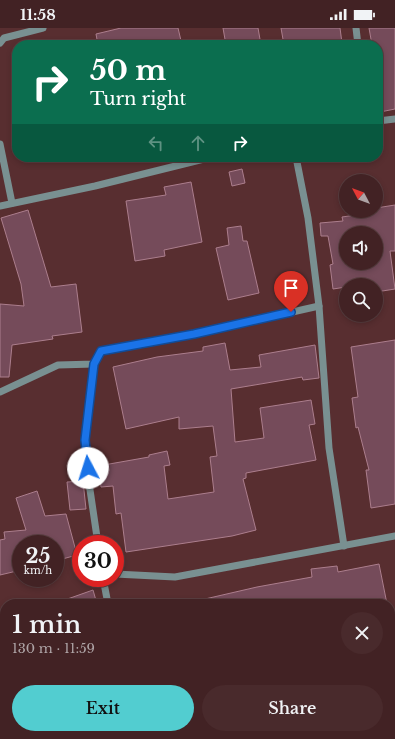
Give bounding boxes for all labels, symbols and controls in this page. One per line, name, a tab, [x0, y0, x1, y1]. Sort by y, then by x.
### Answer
text: 11:58	[20, 5, 56, 24]
text: 50 m	[90, 53, 166, 88]
icon: right	[24, 56, 76, 108]
text: Turn right	[90, 88, 186, 110]
icon: left	[145, 132, 167, 154]
icon: ahead	[187, 132, 209, 154]
icon: right	[229, 132, 251, 154]
north arrow	[339, 174, 383, 218]
map controls	[339, 174, 383, 322]
button: sound	[339, 226, 383, 270]
pin	[274, 271, 308, 312]
icon: arrive	[280, 277, 302, 299]
button: search	[339, 278, 383, 322]
position arrow	[67, 447, 109, 489]
speed limit sign: 30	[72, 535, 124, 587]
text: 25	[26, 544, 50, 568]
text: km/h	[24, 564, 52, 577]
text: 1 min	[12, 610, 81, 639]
button: close	[341, 612, 383, 654]
text: 130 m · 11:59	[12, 640, 95, 657]
button: Exit	[12, 685, 194, 731]
button: Share	[202, 685, 383, 731]

